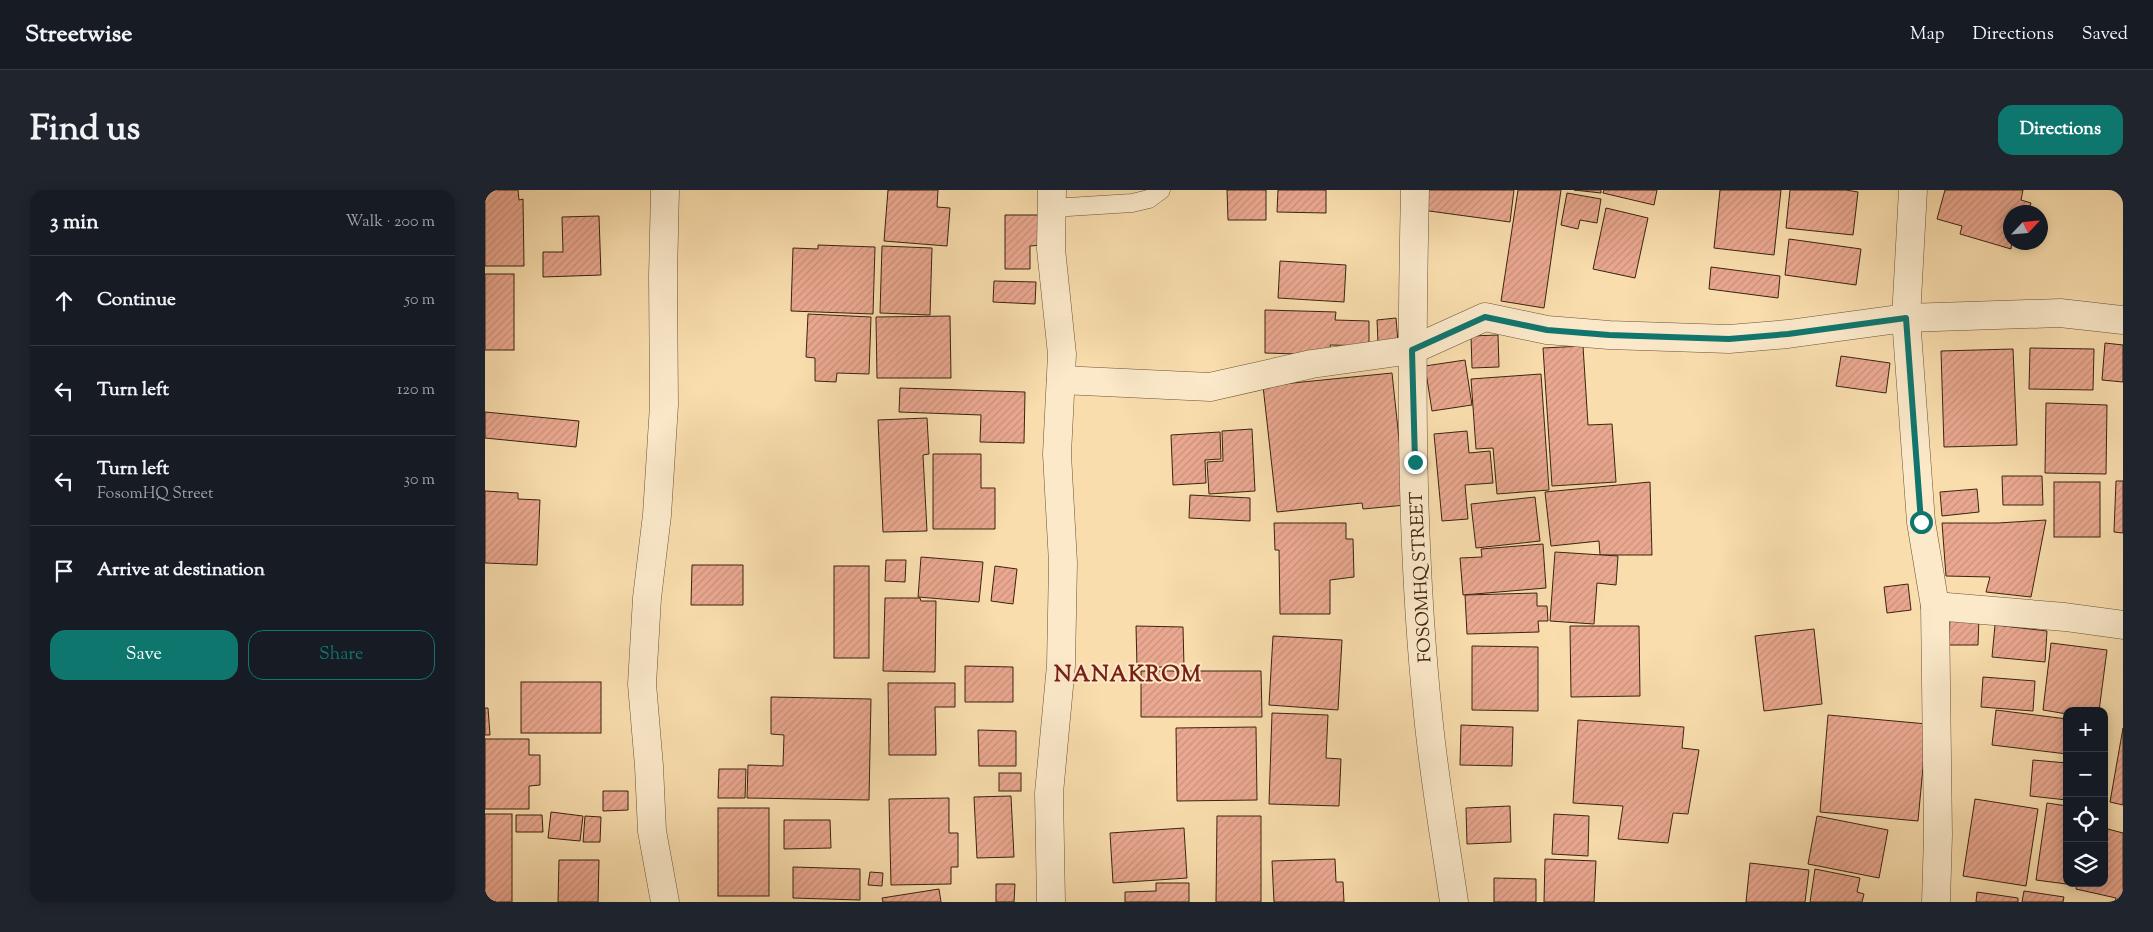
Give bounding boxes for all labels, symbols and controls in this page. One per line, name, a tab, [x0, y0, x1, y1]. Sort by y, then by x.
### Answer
text: Streetwise	[25, 18, 132, 52]
text: Map	[1910, 22, 1945, 48]
text: Directions	[1973, 22, 2054, 48]
text: Saved	[2082, 22, 2128, 48]
text: Find us	[30, 105, 140, 156]
button: Directions	[1998, 105, 2123, 155]
north arrow	[2003, 205, 2048, 250]
text: 3 min	[50, 208, 99, 238]
text: Walk · 200 m	[346, 211, 435, 234]
icon: ahead	[50, 287, 78, 315]
text: Continue	[97, 287, 176, 314]
text: 50 m	[404, 289, 435, 312]
icon: left	[50, 377, 78, 405]
text: Turn left	[97, 377, 169, 404]
text: 120 m	[397, 379, 435, 402]
route end	[1404, 451, 1427, 474]
text: Turn left	[97, 456, 169, 483]
icon: left	[50, 467, 78, 495]
text: 30 m	[404, 469, 435, 492]
text: FosomHQ Street	[97, 483, 213, 506]
street label: FOSOMHQ STREET	[1405, 490, 1439, 663]
route start	[1910, 511, 1933, 534]
icon: arrive	[50, 557, 78, 585]
text: Arrive at destination	[97, 557, 265, 584]
button: Save	[50, 630, 238, 680]
button: Share	[248, 630, 435, 680]
district label: NANAKROM	[1054, 660, 1202, 692]
map controls	[2063, 707, 2108, 887]
button: +	[2063, 707, 2108, 752]
button: −	[2063, 752, 2108, 797]
button: locate	[2063, 797, 2108, 842]
button: layers	[2063, 842, 2108, 887]

